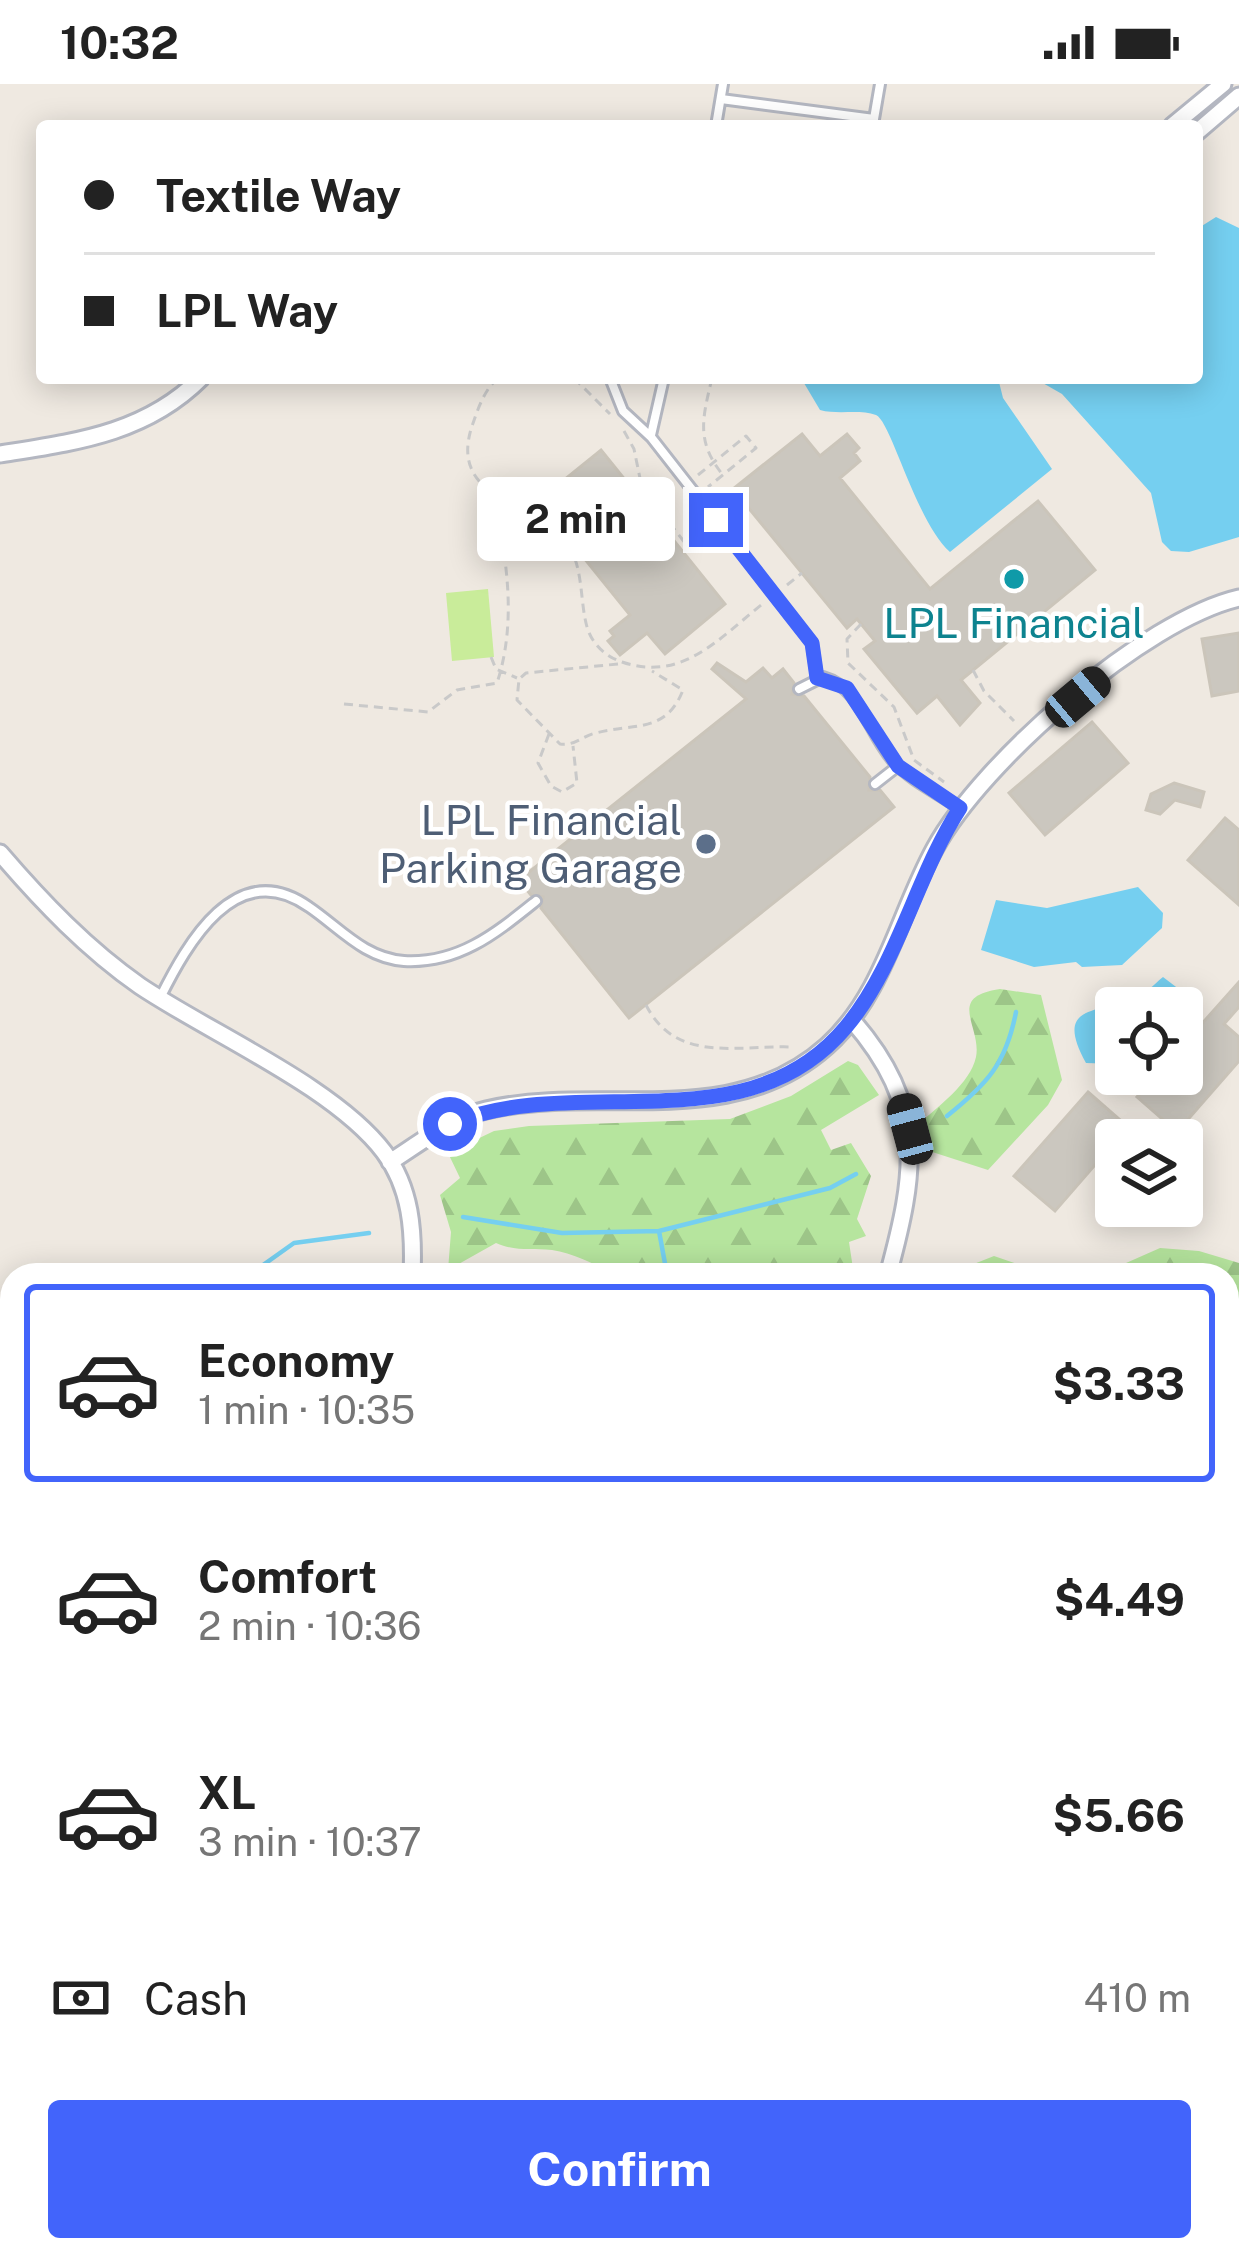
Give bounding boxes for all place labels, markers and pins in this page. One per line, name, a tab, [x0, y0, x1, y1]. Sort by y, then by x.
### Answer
marker: LPL Financial	[1001, 566, 1027, 592]
place label: LPL Financial	[883, 598, 1145, 647]
place label: LPL Financial Parking Garage	[379, 795, 682, 892]
marker: LPL Financial Parking Garage	[693, 831, 719, 857]

